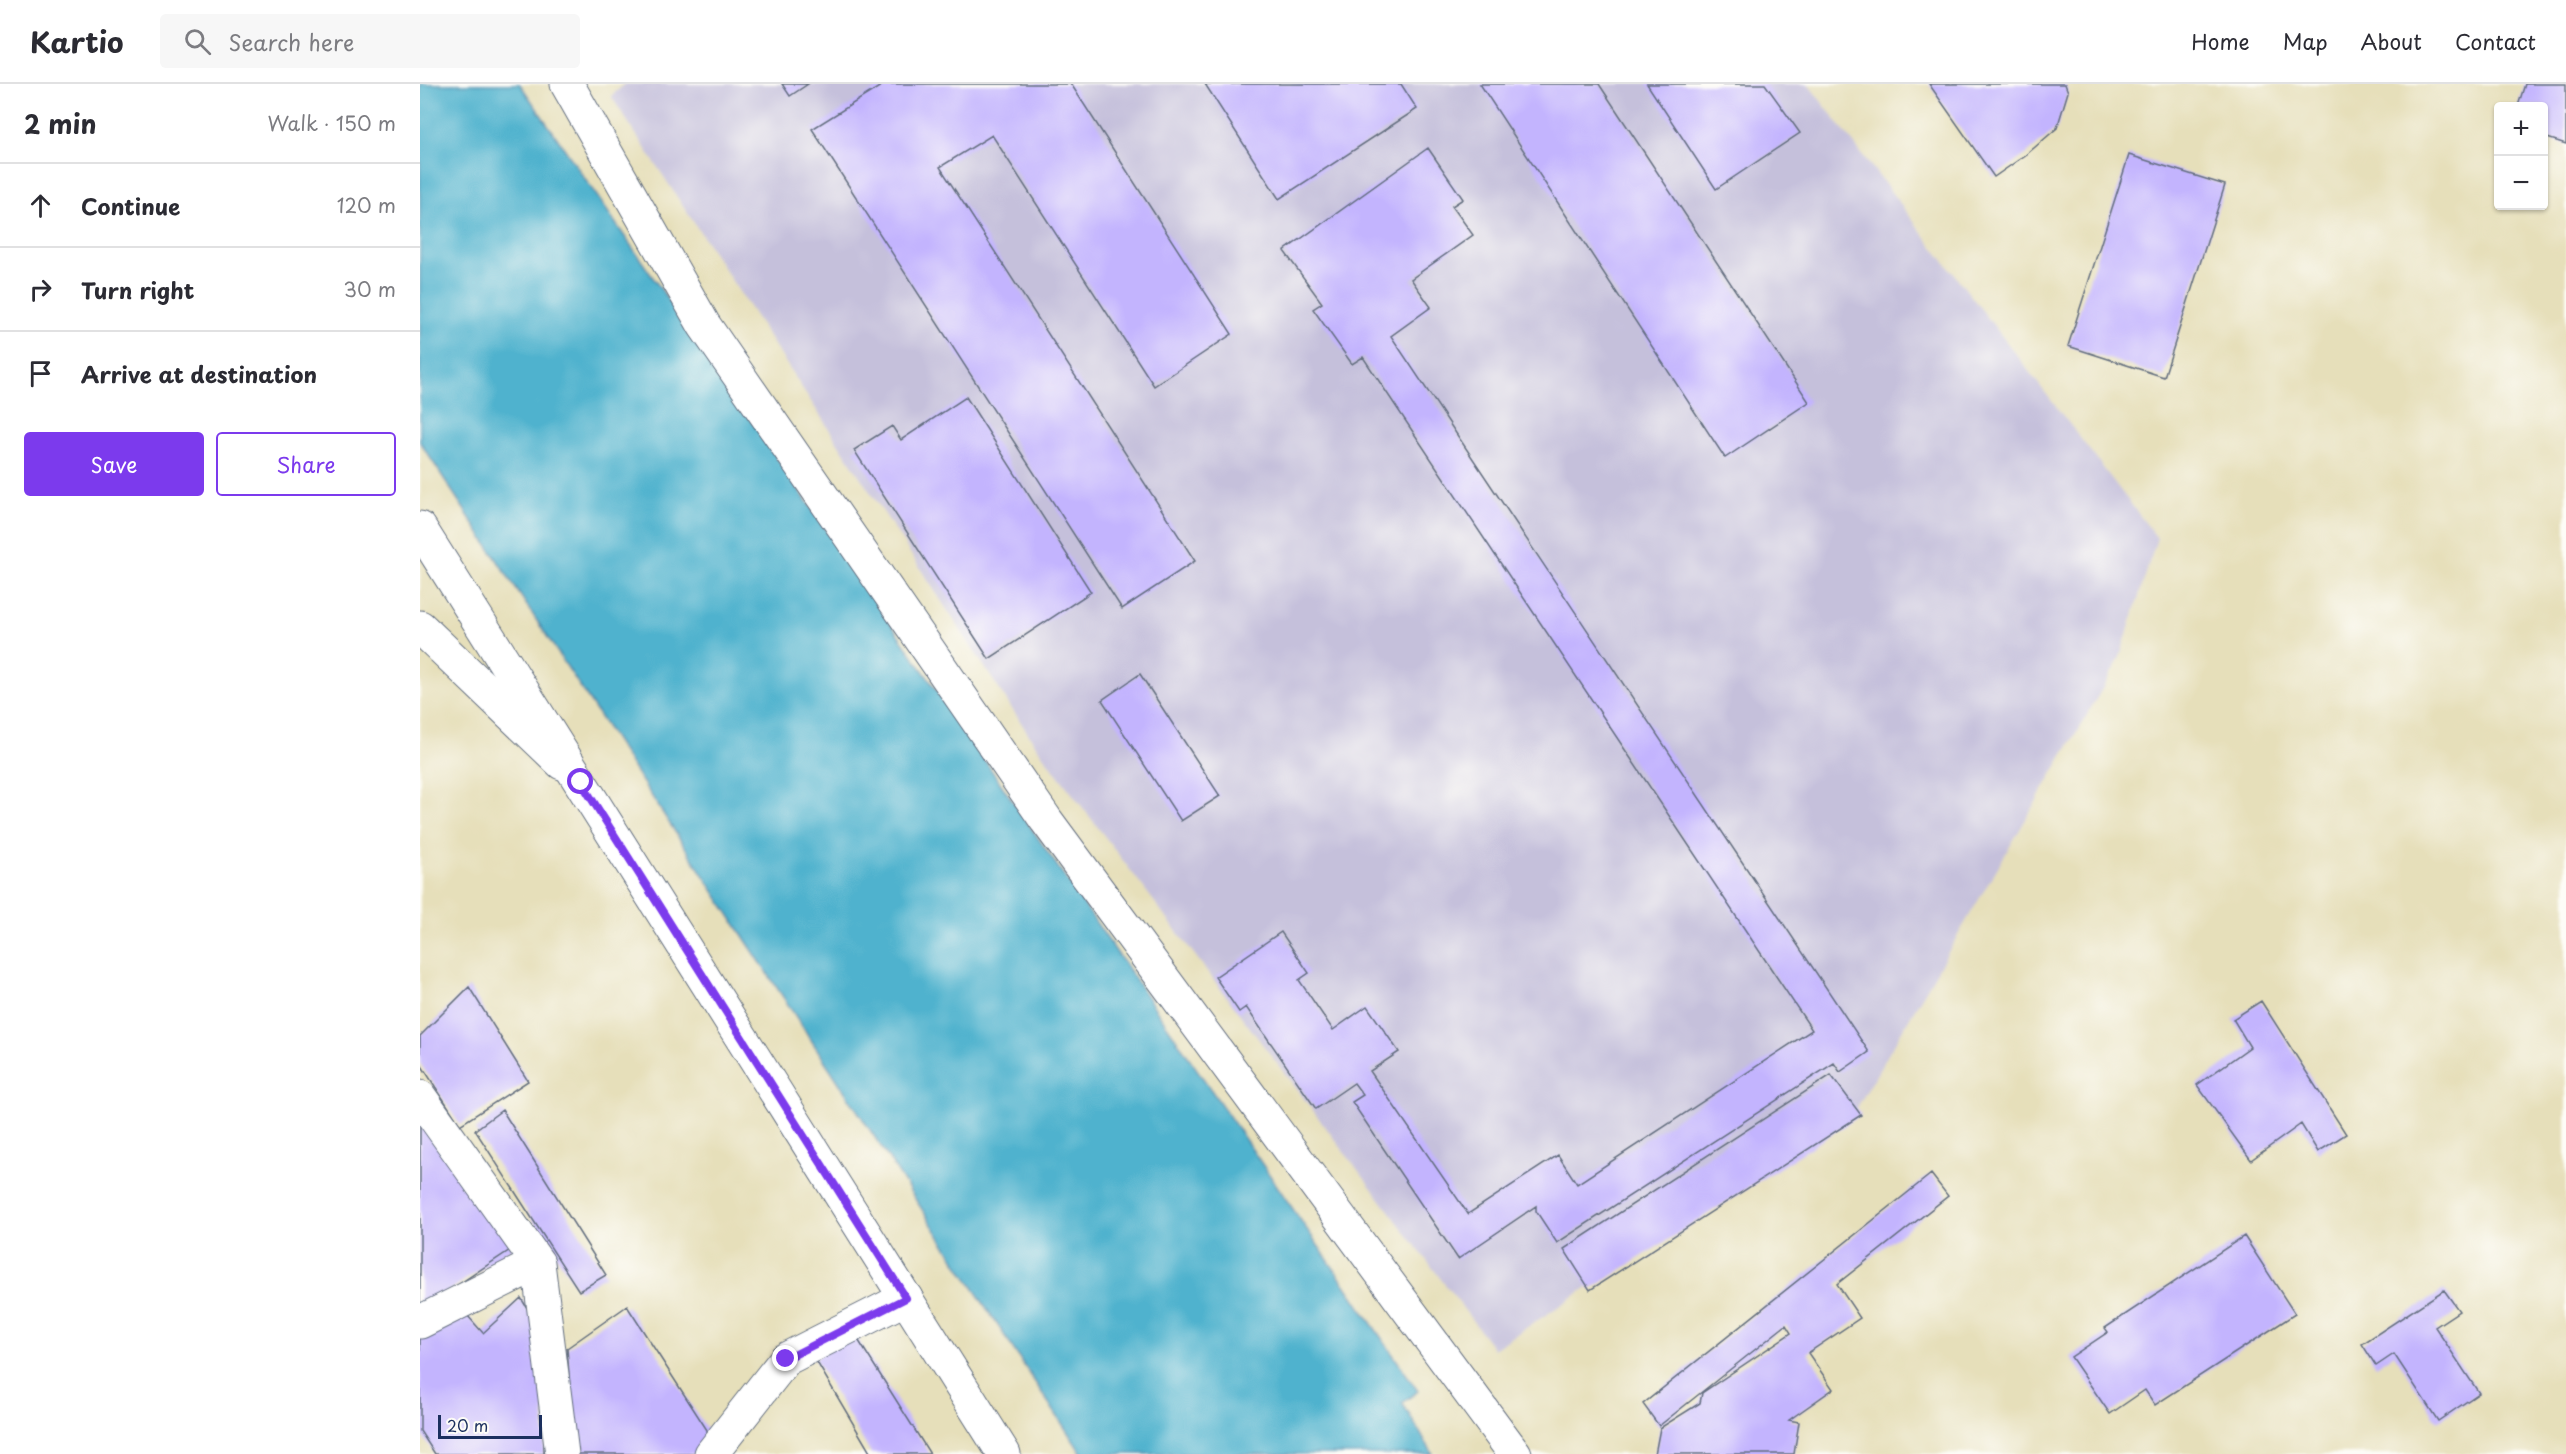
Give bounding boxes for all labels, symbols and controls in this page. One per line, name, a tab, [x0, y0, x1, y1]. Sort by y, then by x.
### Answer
search box	[160, 14, 580, 68]
text: Kartio	[30, 20, 124, 63]
icon: search	[181, 25, 214, 58]
text: Search here	[229, 25, 354, 58]
text: Home	[2191, 25, 2250, 57]
text: Map	[2283, 25, 2328, 57]
text: About	[2361, 25, 2422, 57]
text: Contact	[2455, 25, 2536, 57]
map controls	[2494, 102, 2548, 210]
button: +	[2494, 102, 2548, 156]
text: 2 min	[24, 104, 97, 143]
text: Walk · 150 m	[267, 108, 396, 138]
button: −	[2494, 156, 2548, 210]
icon: ahead	[24, 189, 57, 222]
text: Continue	[81, 189, 180, 222]
text: 120 m	[337, 190, 396, 220]
icon: right	[24, 273, 57, 306]
text: Turn right	[81, 273, 194, 306]
text: 30 m	[343, 274, 396, 304]
icon: arrive	[24, 357, 57, 390]
text: Arrive at destination	[81, 357, 317, 390]
button: Save	[24, 432, 204, 496]
button: Share	[216, 432, 396, 496]
route start	[567, 768, 593, 794]
route end	[772, 1345, 798, 1371]
scale bar	[438, 1412, 542, 1440]
text: 20 m	[447, 1413, 488, 1437]

